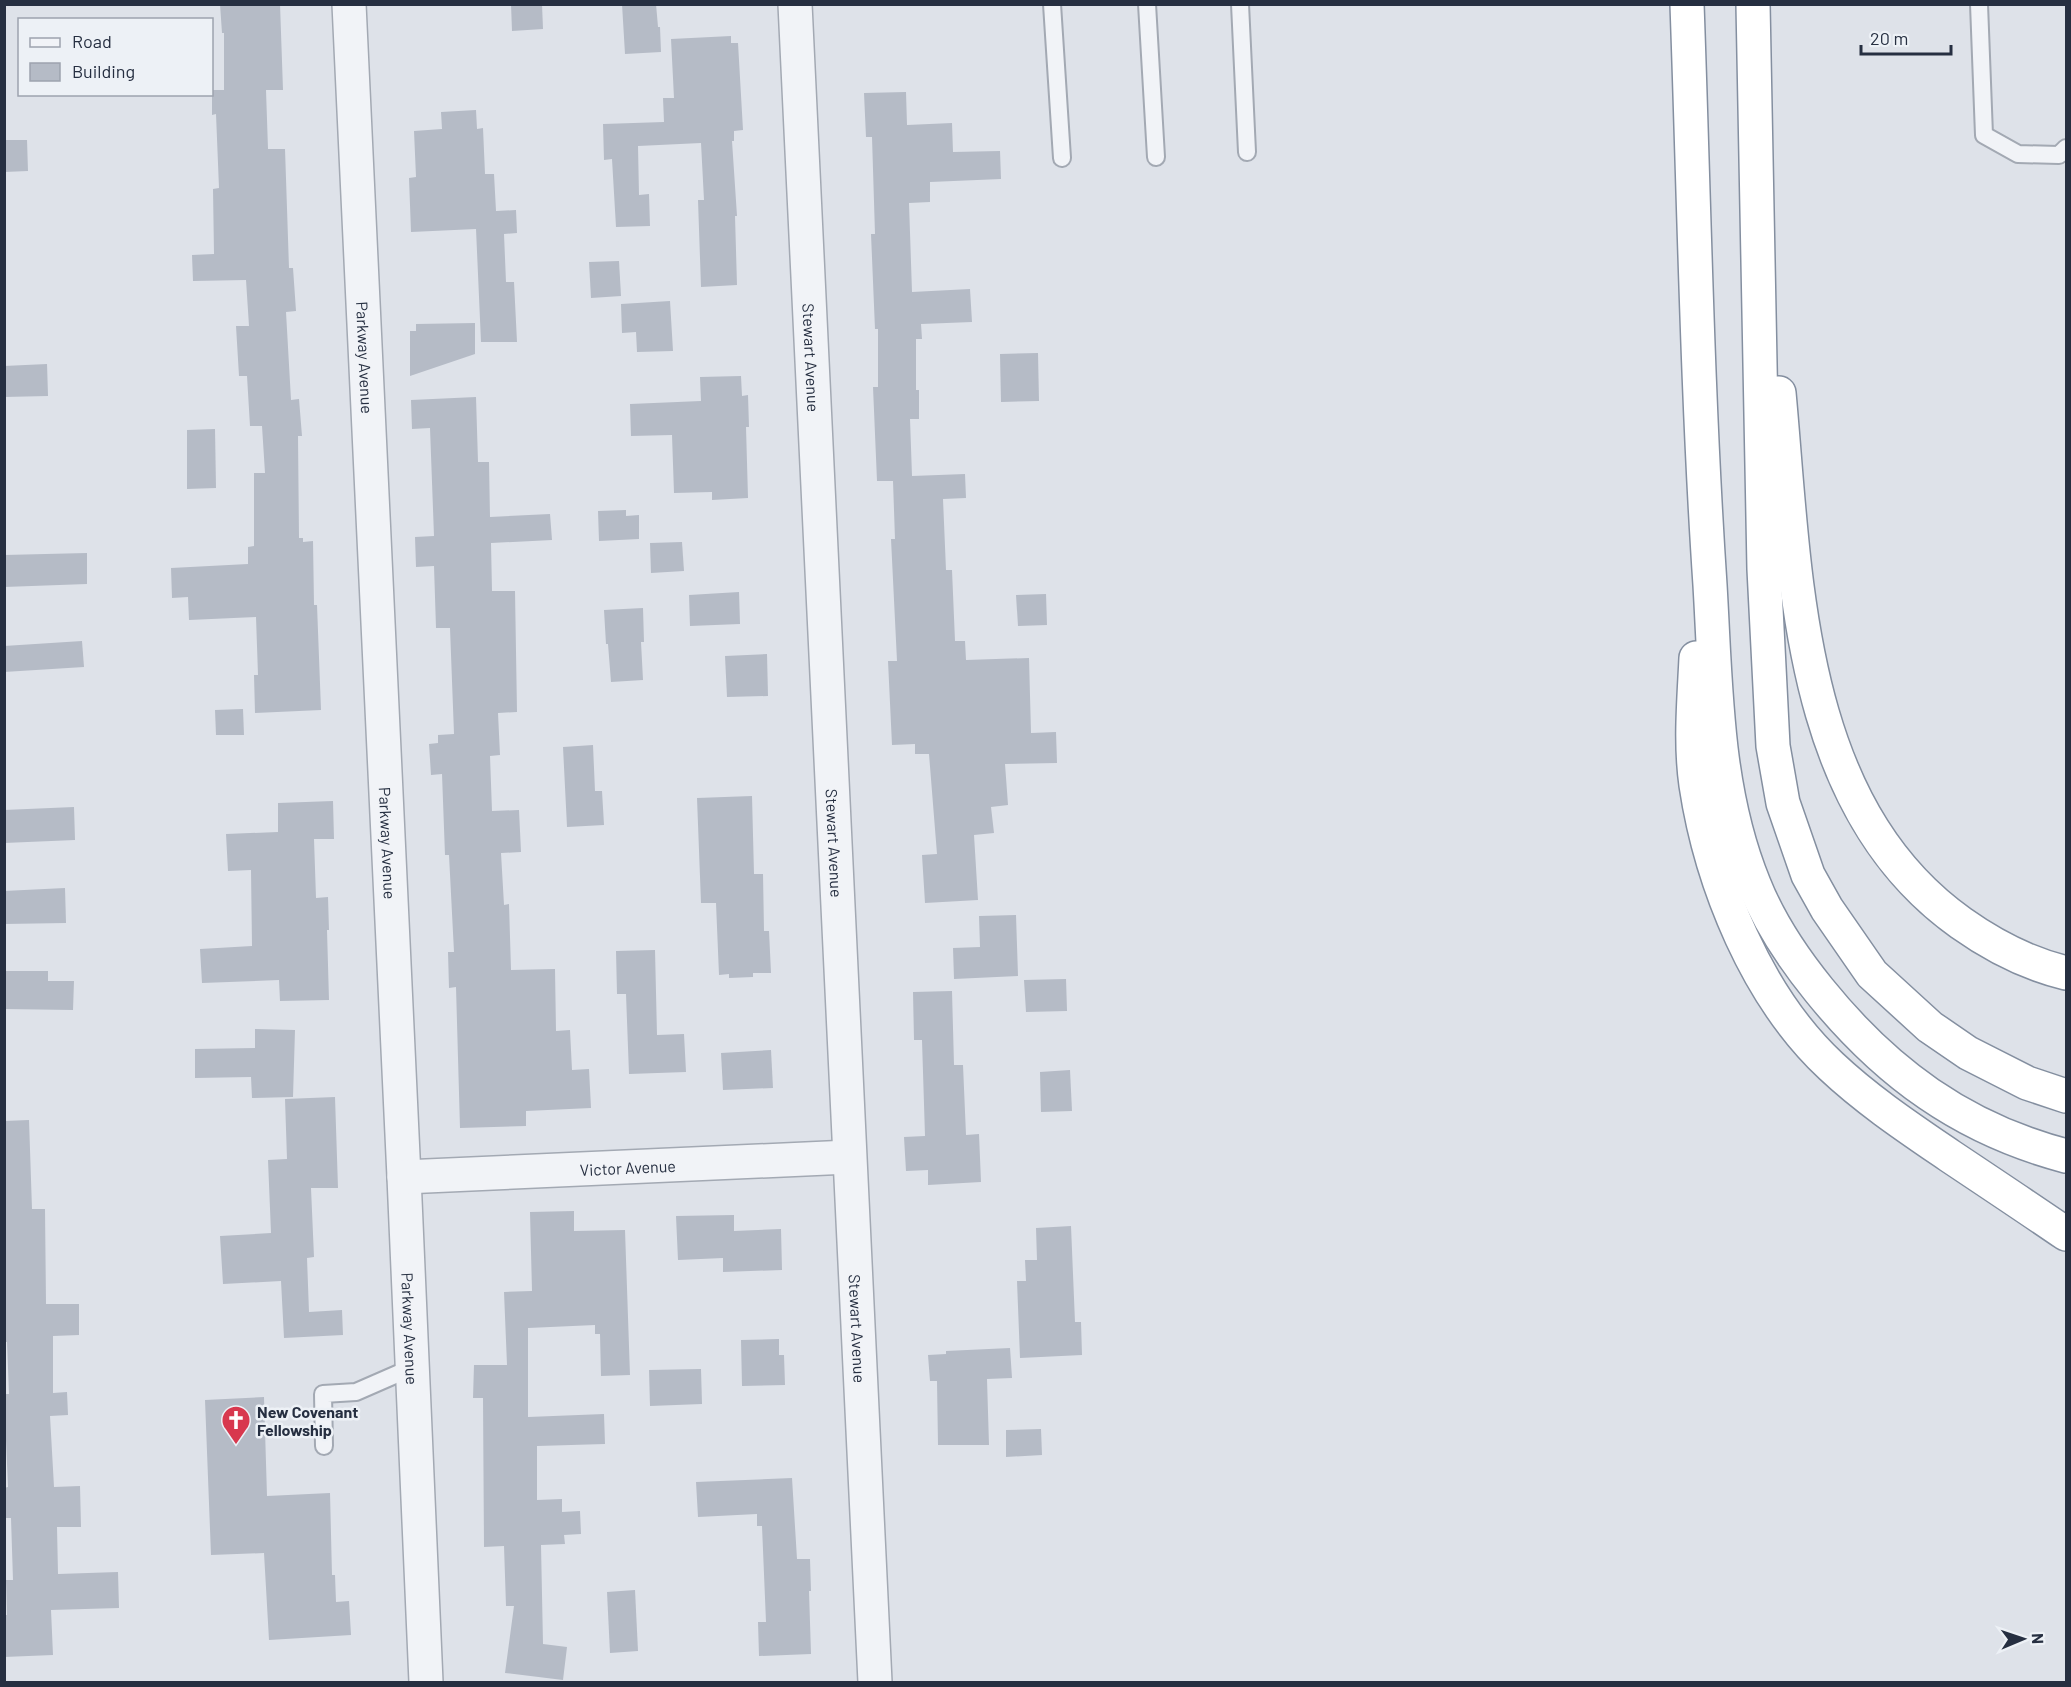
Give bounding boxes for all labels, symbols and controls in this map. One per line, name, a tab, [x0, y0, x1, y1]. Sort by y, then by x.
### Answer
legend	[18, 18, 213, 96]
scale bar	[1861, 18, 1951, 56]
text: 20 m	[1870, 27, 1908, 49]
text: Road	[72, 30, 112, 52]
text: Building	[72, 60, 135, 82]
street label: Parkway Avenue	[353, 301, 378, 414]
street label: Stewart Avenue	[800, 303, 824, 412]
street label: Parkway Avenue	[376, 786, 400, 900]
street label: Stewart Avenue	[823, 788, 847, 898]
street label: Victor Avenue	[579, 1155, 676, 1179]
street label: Parkway Avenue	[399, 1272, 423, 1385]
street label: Stewart Avenue	[846, 1274, 870, 1383]
place label: New Covenant Fellowship	[257, 1402, 358, 1439]
church icon: New Covenant Fellowship	[220, 1404, 252, 1446]
north arrow	[1993, 1609, 2053, 1669]
text: N	[2029, 1633, 2048, 1644]

